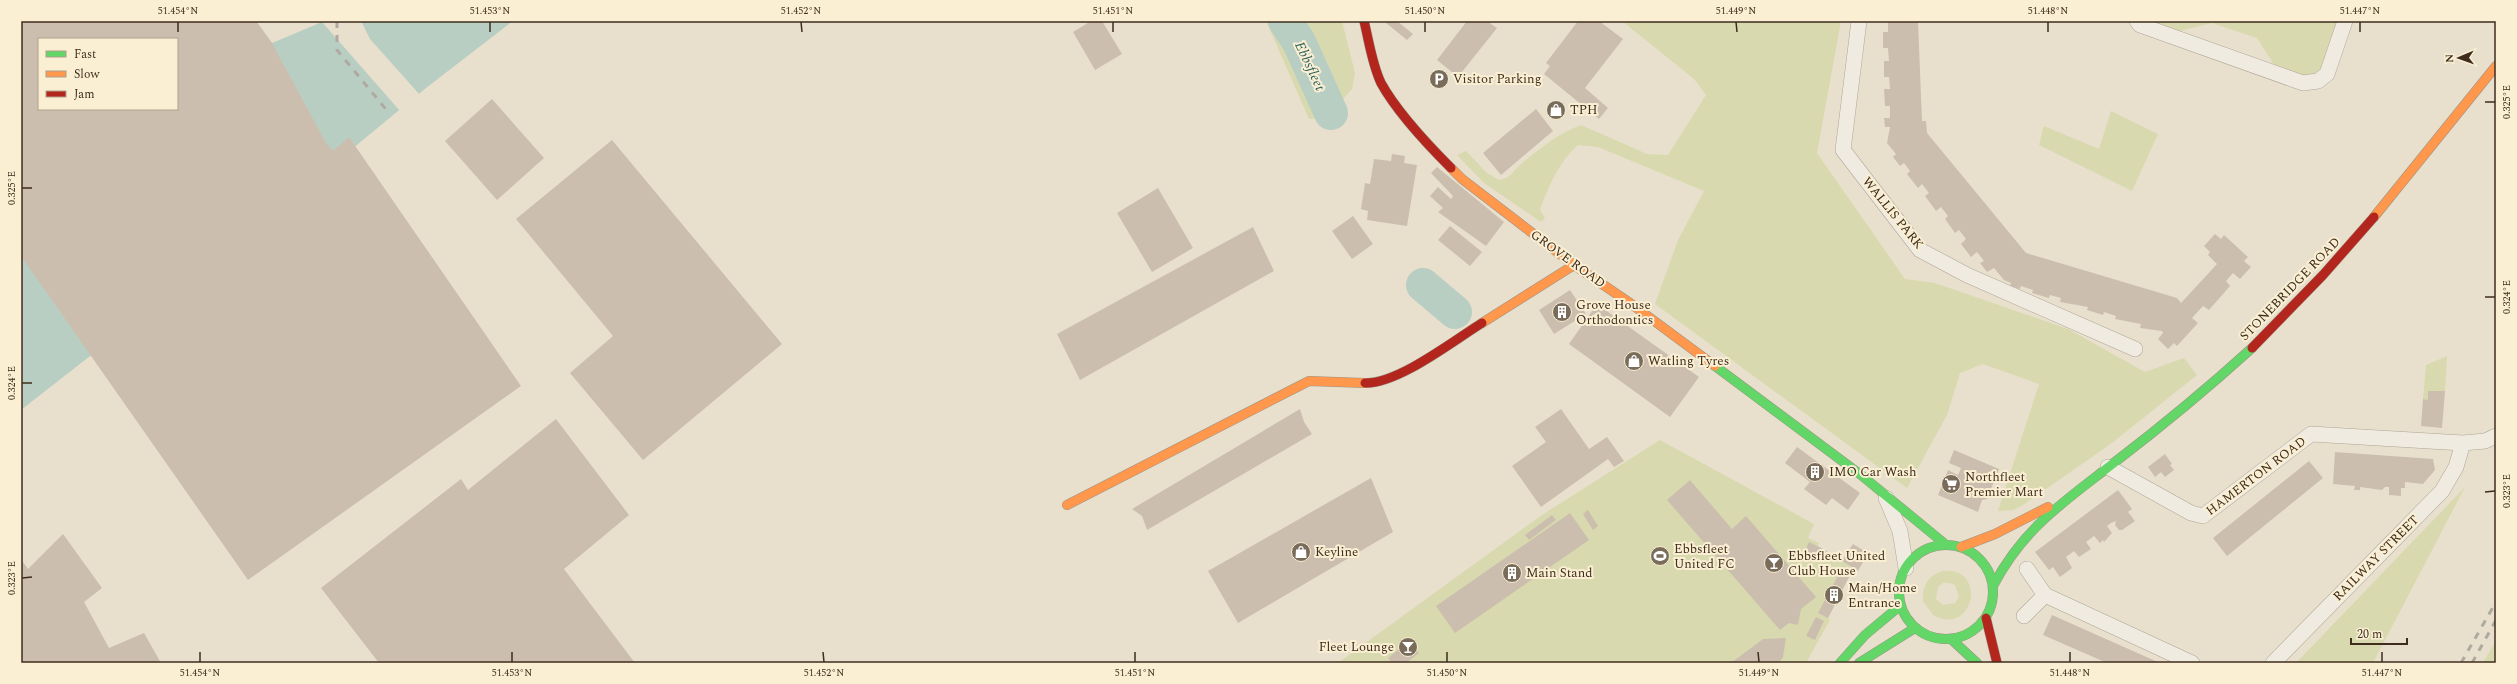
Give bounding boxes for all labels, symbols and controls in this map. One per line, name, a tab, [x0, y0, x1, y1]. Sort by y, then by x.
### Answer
text: 51.454°N	[158, 3, 198, 19]
text: 51.453°N	[470, 3, 510, 19]
text: 51.452°N	[781, 3, 821, 19]
text: 51.451°N	[1093, 3, 1133, 19]
text: 51.450°N	[1405, 3, 1445, 19]
text: 51.449°N	[1716, 3, 1756, 19]
text: 51.448°N	[2028, 3, 2068, 19]
text: 51.447°N	[2340, 3, 2380, 19]
legend	[38, 38, 178, 110]
water label: Ebbsfleet	[1289, 38, 1331, 95]
north arrow	[2439, 38, 2479, 78]
text: Fast	[74, 45, 96, 64]
text: N	[2441, 54, 2458, 63]
text: Slow	[74, 65, 100, 84]
parking icon: Visitor Parking	[1428, 68, 1450, 90]
place label: Visitor Parking	[1453, 69, 1542, 89]
text: Jam	[74, 85, 95, 104]
text: 0.325°E	[2499, 85, 2515, 119]
shop icon: TPH	[1545, 99, 1567, 121]
place label: TPH	[1570, 100, 1598, 120]
text: 0.325°E	[4, 171, 20, 205]
street label: WALLIS PARK	[1857, 172, 1929, 254]
street label: GROVE ROAD	[1526, 225, 1610, 293]
street label: STONEBRIDGE ROAD	[2235, 233, 2345, 345]
text: 0.324°E	[2499, 280, 2515, 314]
place label: Grove House Orthodontics	[1576, 295, 1653, 330]
building icon: Grove House Orthodontics	[1551, 301, 1573, 323]
shop icon: Watling Tyres	[1623, 350, 1645, 372]
place label: Watling Tyres	[1648, 351, 1729, 371]
text: 0.324°E	[4, 366, 20, 400]
street label: HAMERTON ROAD	[2202, 432, 2310, 520]
building icon: IMO Car Wash	[1804, 461, 1826, 483]
place label: IMO Car Wash	[1829, 462, 1917, 482]
place label: Northfleet Premier Mart	[1965, 467, 2043, 502]
supermarket icon: Northfleet Premier Mart	[1940, 473, 1962, 495]
text: 0.323°E	[2499, 474, 2515, 508]
street label: RAILWAY STREET	[2328, 510, 2424, 606]
place label: Ebbsfleet United FC	[1674, 539, 1735, 574]
shop icon: Keyline	[1290, 541, 1312, 563]
place label: Keyline	[1315, 542, 1358, 562]
sports icon: Ebbsfleet United FC	[1649, 545, 1671, 567]
place label: Ebbsfleet United Club House	[1788, 546, 1885, 581]
bar icon: Ebbsfleet United Club House	[1763, 552, 1785, 574]
text: 0.323°E	[4, 561, 20, 595]
building icon: Main Stand	[1501, 562, 1523, 584]
place label: Main Stand	[1526, 563, 1593, 583]
place label: Main/Home Entrance	[1848, 578, 1917, 613]
building icon: Main/Home Entrance	[1823, 584, 1845, 606]
scale bar	[2351, 620, 2407, 646]
text: 20 m	[2357, 625, 2382, 644]
bar icon: Fleet Lounge	[1397, 636, 1419, 658]
place label: Fleet Lounge	[1319, 637, 1394, 657]
text: 51.454°N	[180, 665, 220, 681]
text: 51.453°N	[492, 665, 532, 681]
text: 51.452°N	[804, 665, 844, 681]
text: 51.451°N	[1115, 665, 1155, 681]
text: 51.450°N	[1427, 665, 1467, 681]
text: 51.449°N	[1739, 665, 1779, 681]
text: 51.448°N	[2050, 665, 2090, 681]
text: 51.447°N	[2362, 665, 2402, 681]

